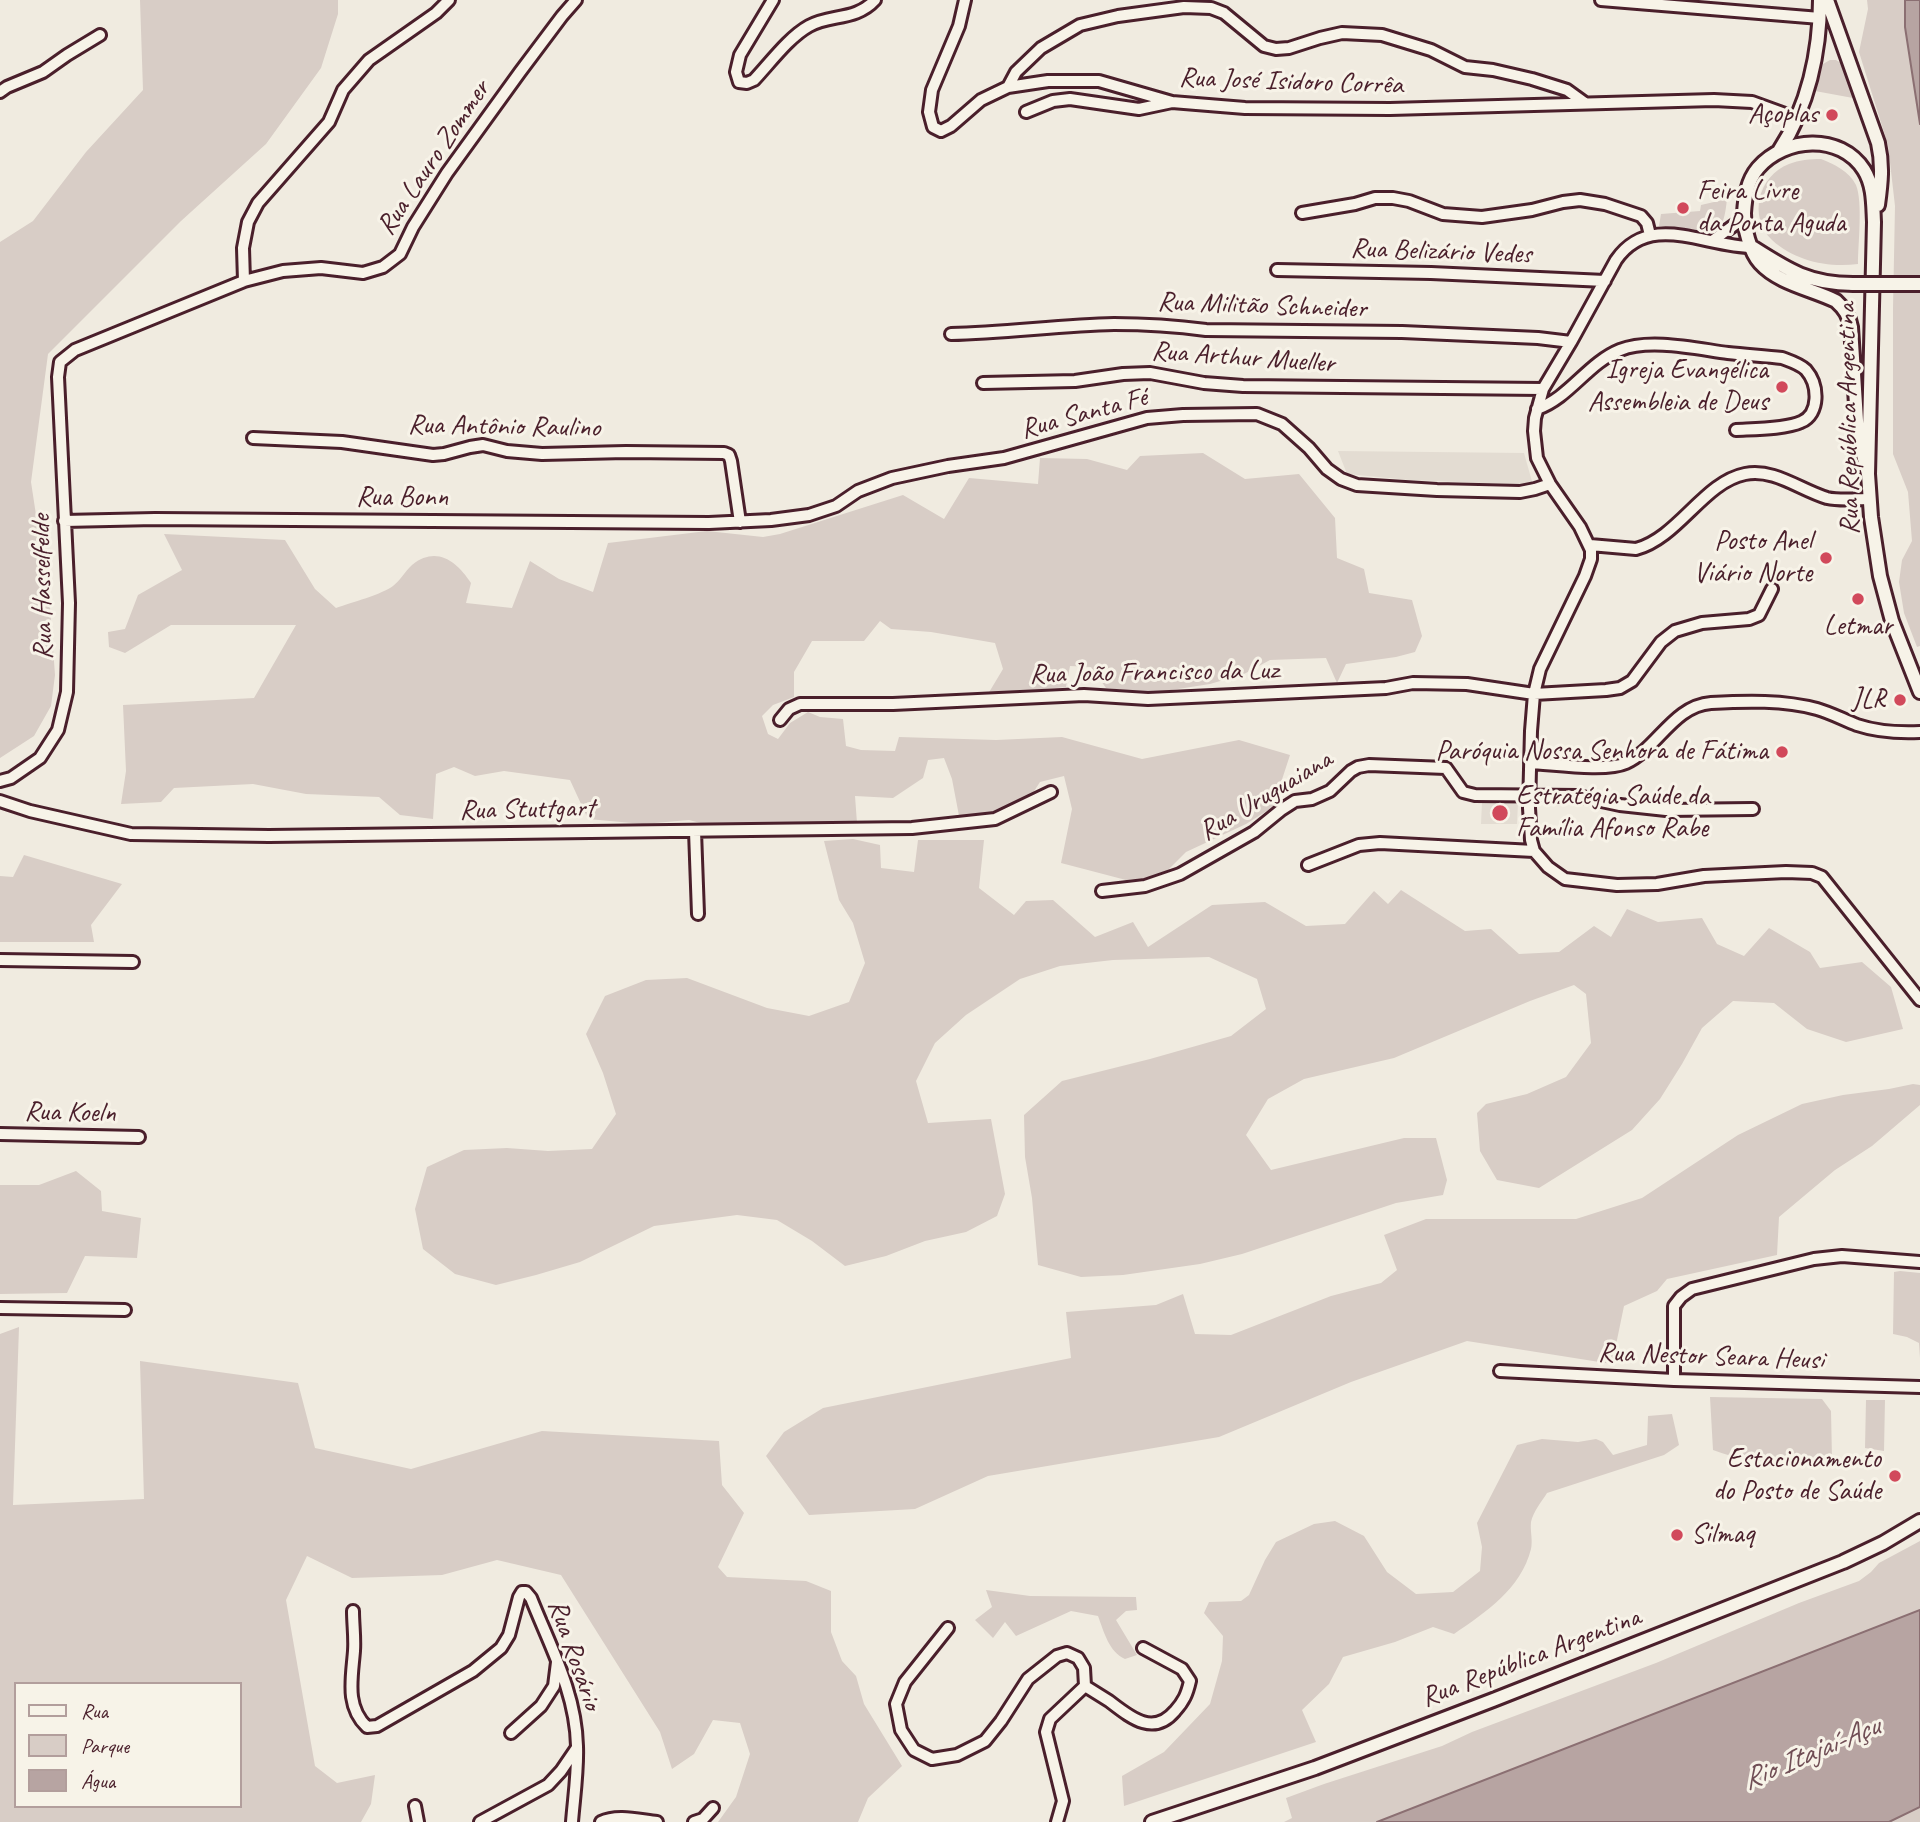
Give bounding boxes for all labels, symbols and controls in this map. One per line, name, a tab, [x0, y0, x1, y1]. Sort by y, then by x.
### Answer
street label: Rua José Isidoro Corrêa	[1178, 61, 1404, 103]
street label: Rua Lauro Zommer	[370, 74, 498, 242]
place label: Açoplas	[1748, 98, 1818, 132]
marker: Açoplas	[1824, 107, 1840, 123]
place label: Feira Livre da Ponta Aguda	[1697, 175, 1846, 241]
marker: Feira Livre da Ponta Aguda	[1675, 200, 1691, 216]
street label: Rua Belizário Vedes	[1350, 232, 1532, 272]
street label: Rua Militão Schneider	[1157, 286, 1367, 326]
street label: Rua República Argentina	[1830, 303, 1868, 535]
street label: Rua Arthur Mueller	[1150, 335, 1336, 381]
place label: Igreja Evangélica Assembleia de Deus	[1588, 354, 1768, 420]
marker: Igreja Evangélica Assembleia de Deus	[1774, 379, 1790, 395]
street label: Rua Santa Fé	[1017, 381, 1151, 447]
street label: Rua Antônio Raulino	[408, 409, 600, 445]
street label: Rua Bonn	[356, 481, 448, 515]
street label: Rua Hasselfelde	[25, 514, 61, 660]
place label: Posto Anel Viário Norte	[1694, 525, 1812, 591]
marker: Posto Anel Viário Norte	[1818, 550, 1834, 566]
marker: Letmar	[1850, 591, 1866, 607]
place label: Letmar	[1824, 610, 1892, 644]
street label: Rua João Francisco da Luz	[1029, 654, 1279, 692]
place label: JLR	[1852, 683, 1886, 717]
marker: JLR	[1892, 692, 1908, 708]
place label: Paróquia Nossa Senhora de Fátima	[1436, 735, 1768, 769]
street label: Rua Uruguaiana	[1193, 743, 1339, 849]
marker: Paróquia Nossa Senhora de Fátima	[1774, 744, 1790, 760]
place label: Estratégia Saúde da Família Afonso Rabe	[1516, 780, 1710, 846]
street label: Rua Stuttgart	[459, 792, 595, 828]
marker: Estratégia Saúde da Família Afonso Rabe	[1490, 803, 1510, 823]
street label: Rua Koeln	[24, 1095, 116, 1131]
street label: Rua Nestor Seara Heusi	[1597, 1336, 1825, 1378]
place label: Estacionamento do Posto de Saúde	[1713, 1443, 1881, 1509]
marker: Estacionamento do Posto de Saúde	[1887, 1468, 1903, 1484]
place label: Silmaq	[1691, 1518, 1754, 1552]
marker: Silmaq	[1669, 1527, 1685, 1543]
street label: Rua Rosário	[540, 1595, 608, 1715]
street label: Rua República Argentina	[1417, 1601, 1645, 1715]
legend	[14, 1682, 242, 1808]
text: Rua	[81, 1698, 108, 1724]
water label: Rio Itajaí-Açu	[1737, 1709, 1885, 1799]
text: Parque	[81, 1733, 129, 1759]
text: Água	[81, 1768, 115, 1794]

